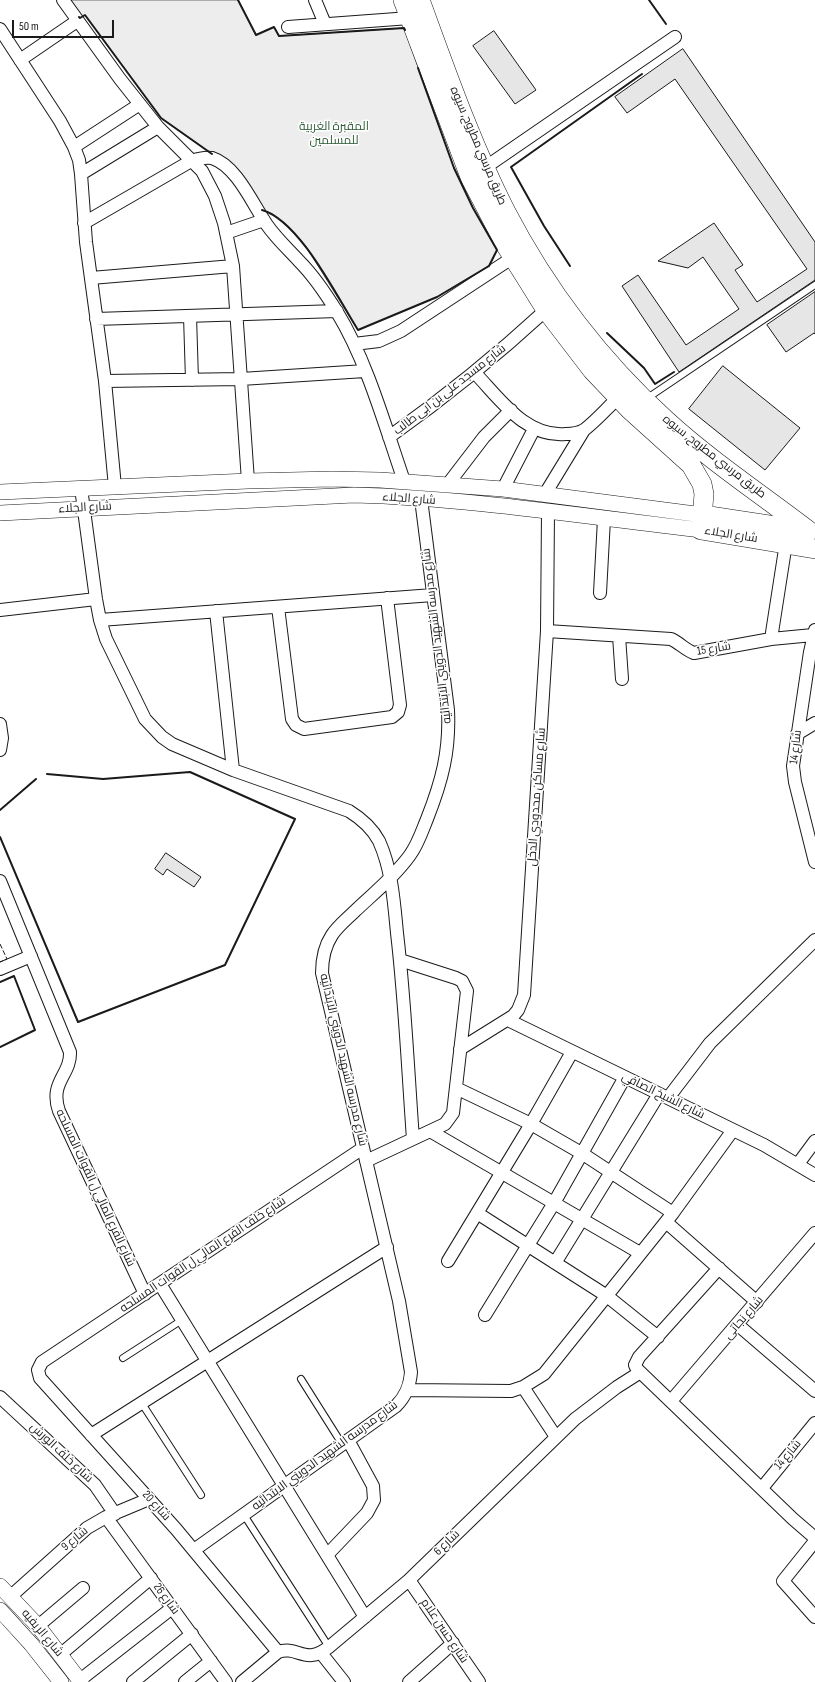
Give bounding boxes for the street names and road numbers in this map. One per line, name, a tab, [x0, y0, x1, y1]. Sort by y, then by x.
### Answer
street label: طريق مرسي مطروح, سيوه	[447, 85, 509, 207]
street label: شارع مسجد على بن ابى طالب	[391, 342, 509, 438]
street label: طريق مرسي مطروح, سيوه	[659, 412, 769, 502]
street label: شارع الجلاء	[382, 490, 436, 508]
street label: شارع الجلاء	[58, 499, 112, 517]
street label: شارع الجلاء	[703, 524, 759, 546]
street label: شارع مدرسه الشهيد الدويني الابتدائيه	[419, 547, 455, 725]
street label: شارع 15	[696, 639, 732, 659]
street label: شارع مساكن محدودي الدخل	[525, 727, 549, 867]
street label: شارع 14	[787, 729, 805, 765]
street label: شارع مدرسه الشهيد الدويني الابتدائيه	[316, 972, 370, 1148]
street label: شارع الشيخ الصافي	[619, 1070, 707, 1122]
street label: شارع الفرع المالي ل القوات المسلحه	[52, 1107, 138, 1269]
street label: شارع خلف الفرع المالي ل القوات المسلحه	[117, 1194, 289, 1316]
street label: شارع نجاتى	[721, 1293, 767, 1343]
street label: شارع مدرسه الشهيد الدويني الابتدائيه	[249, 1398, 401, 1514]
street label: شارع خلف الورش	[26, 1420, 96, 1486]
street label: شارع 14	[771, 1437, 805, 1473]
street label: شارع 20	[139, 1488, 173, 1524]
street label: شارع 9	[59, 1524, 91, 1554]
street label: شارع 6	[431, 1527, 463, 1559]
street label: شارع 26	[150, 1580, 182, 1618]
street label: شارع حسن علام	[417, 1596, 471, 1666]
street label: شارع الريفيه	[18, 1606, 66, 1660]

